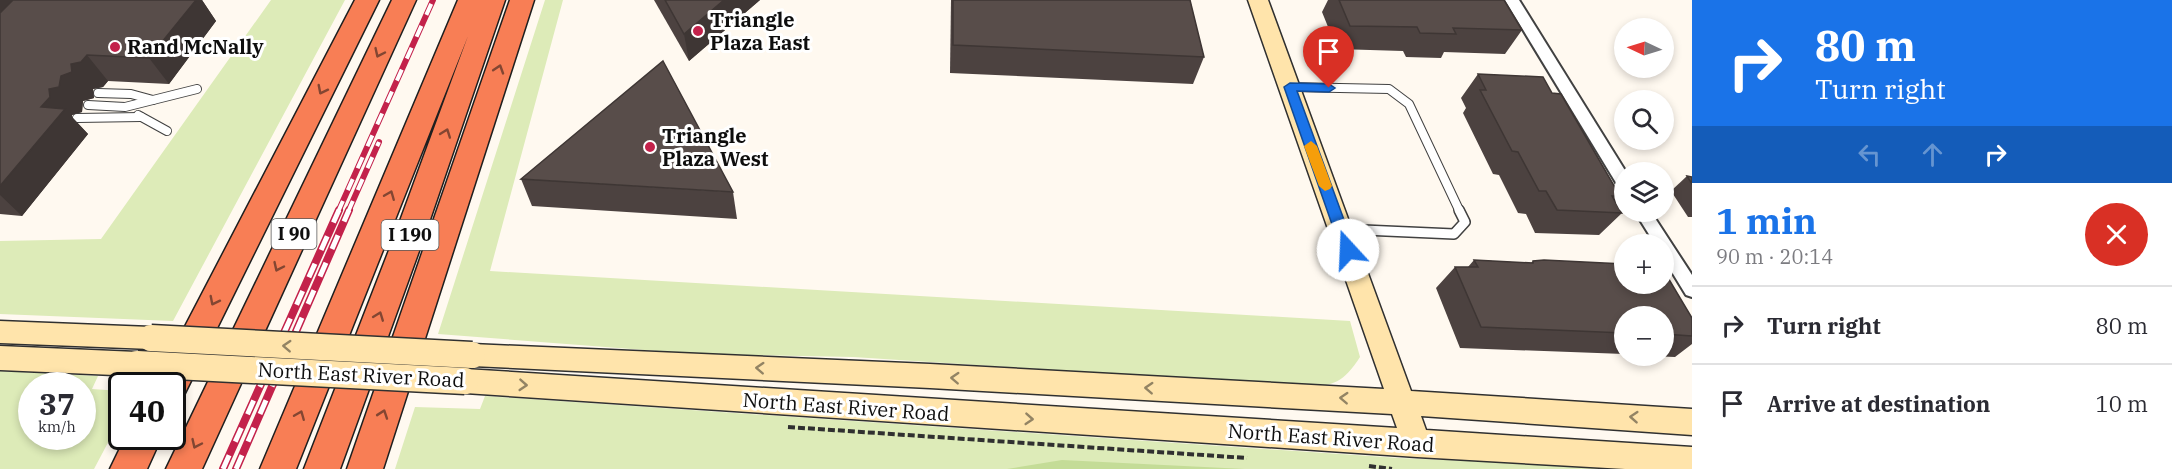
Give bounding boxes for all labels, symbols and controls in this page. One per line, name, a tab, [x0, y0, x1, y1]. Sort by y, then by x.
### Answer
place label: Triangle Plaza East	[710, 6, 810, 56]
north arrow	[1614, 18, 1674, 78]
map controls	[1614, 18, 1674, 366]
text: 80 m	[1815, 18, 1916, 73]
marker: Triangle Plaza East	[691, 24, 705, 38]
icon: right	[1716, 24, 1794, 102]
pin	[1303, 26, 1354, 88]
place label: Rand McNally	[127, 33, 264, 60]
icon: arrive	[1312, 35, 1345, 68]
marker: Rand McNally	[108, 40, 122, 54]
one-way arrow	[375, 46, 387, 57]
one-way arrow	[492, 65, 504, 75]
text: Turn right	[1815, 71, 1946, 106]
one-way arrow	[318, 83, 329, 94]
button: search	[1614, 90, 1674, 150]
place label: Triangle Plaza West	[662, 122, 769, 172]
one-way arrow	[439, 128, 452, 139]
icon: left	[1853, 138, 1886, 171]
icon: ahead	[1916, 138, 1949, 171]
icon: right	[1979, 138, 2012, 171]
marker: Triangle Plaza West	[643, 140, 657, 154]
button: layers	[1614, 162, 1674, 222]
one-way arrow	[383, 191, 395, 202]
text: 1 min	[1716, 197, 1817, 244]
button: close	[2085, 203, 2148, 266]
position arrow	[1316, 218, 1380, 282]
road number: I 90	[272, 219, 316, 249]
road number: I 190	[382, 220, 438, 250]
button: +	[1614, 234, 1674, 294]
text: 90 m · 20:14	[1716, 243, 1833, 270]
one-way arrow	[274, 261, 286, 272]
one-way arrow	[210, 294, 222, 305]
button: −	[1614, 306, 1674, 366]
icon: right	[1716, 309, 1749, 342]
one-way arrow	[372, 311, 385, 322]
text: Turn right	[1767, 311, 1881, 340]
text: 80 m	[2096, 311, 2148, 340]
one-way arrow	[283, 339, 292, 352]
street label: North East River Road	[257, 356, 465, 393]
one-way arrow	[755, 362, 764, 375]
one-way arrow	[950, 371, 959, 384]
speed limit sign: 40	[108, 372, 186, 450]
one-way arrow	[519, 378, 528, 391]
one-way arrow	[1145, 382, 1154, 395]
text: 37	[39, 384, 75, 423]
street label: North East River Road	[742, 386, 950, 427]
icon: arrive	[1716, 387, 1749, 420]
text: Arrive at destination	[1767, 389, 1990, 418]
text: 10 m	[2096, 389, 2148, 418]
one-way arrow	[1340, 392, 1349, 405]
one-way arrow	[376, 409, 389, 420]
one-way arrow	[293, 410, 305, 421]
one-way arrow	[1629, 411, 1638, 424]
one-way arrow	[1024, 412, 1033, 425]
text: km/h	[38, 417, 76, 436]
street label: North East River Road	[1227, 417, 1435, 458]
one-way arrow	[191, 437, 203, 448]

